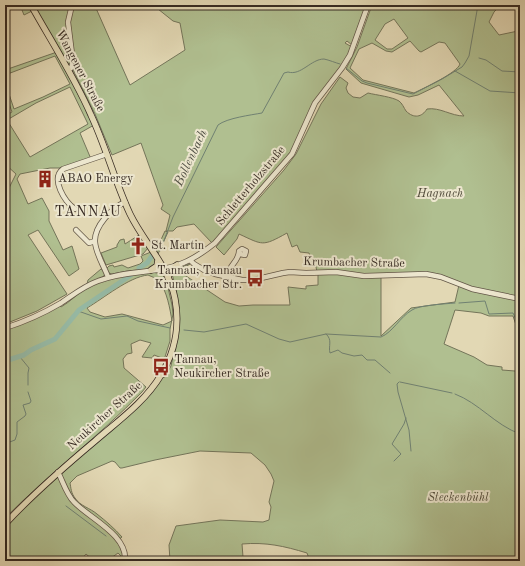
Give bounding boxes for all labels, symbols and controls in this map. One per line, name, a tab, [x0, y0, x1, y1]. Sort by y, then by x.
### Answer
street label: Wangener Straße	[53, 28, 107, 114]
water label: Bollenbach	[172, 127, 210, 189]
street label: Schletterholzstraße	[214, 144, 288, 228]
building icon: ABAO Energy	[35, 169, 55, 189]
place label: ABAO Energy	[58, 173, 134, 185]
park label: Hagnach	[416, 188, 463, 200]
district label: TANNAU	[54, 205, 122, 219]
church icon: St. Martin	[128, 236, 148, 256]
place label: St. Martin	[151, 240, 205, 252]
street label: Krumbacher Straße	[303, 256, 406, 270]
place label: Tannau, Tannau Krumbacher Str.	[155, 265, 243, 291]
bus stop icon: Tannau, Tannau Krumbacher Str.	[245, 268, 265, 288]
place label: Tannau, Neukircher Straße	[174, 354, 270, 380]
bus stop icon: Tannau, Neukircher Straße	[151, 357, 171, 377]
street label: Neukircher Straße	[66, 379, 145, 452]
park label: Steckenbühl	[427, 491, 489, 504]

